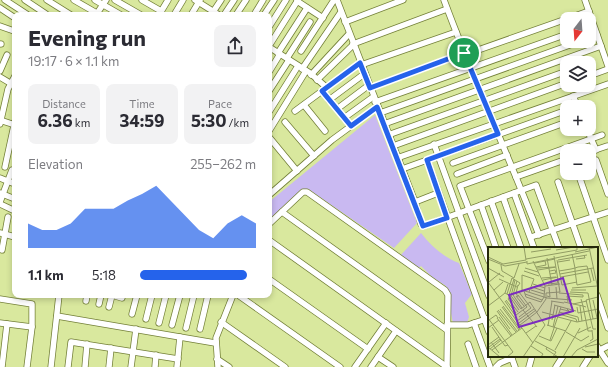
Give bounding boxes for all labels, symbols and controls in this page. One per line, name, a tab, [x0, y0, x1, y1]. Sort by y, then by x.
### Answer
north arrow	[560, 12, 596, 48]
map controls	[560, 12, 596, 180]
text: Evening run	[28, 24, 146, 51]
button: share	[214, 25, 256, 67]
pin	[447, 36, 481, 70]
icon: arrive	[453, 42, 475, 64]
text: 19:17 · 6 × 1.1 km	[28, 53, 119, 69]
button: layers	[560, 56, 596, 92]
text: Distance	[42, 97, 86, 110]
text: Time	[129, 97, 155, 110]
text: Pace	[208, 97, 232, 110]
button: +	[560, 100, 596, 136]
text: 6.36	[38, 110, 73, 131]
text: 34:59	[119, 110, 165, 131]
text: 5:30	[191, 110, 227, 131]
text: km	[73, 116, 90, 129]
text: /km	[227, 116, 249, 129]
button: −	[560, 144, 596, 180]
text: Elevation	[28, 156, 83, 172]
text: 255–262 m	[190, 156, 256, 172]
inset map	[488, 247, 598, 357]
text: 1.1 km	[28, 267, 64, 283]
text: 5:18	[92, 267, 116, 283]

